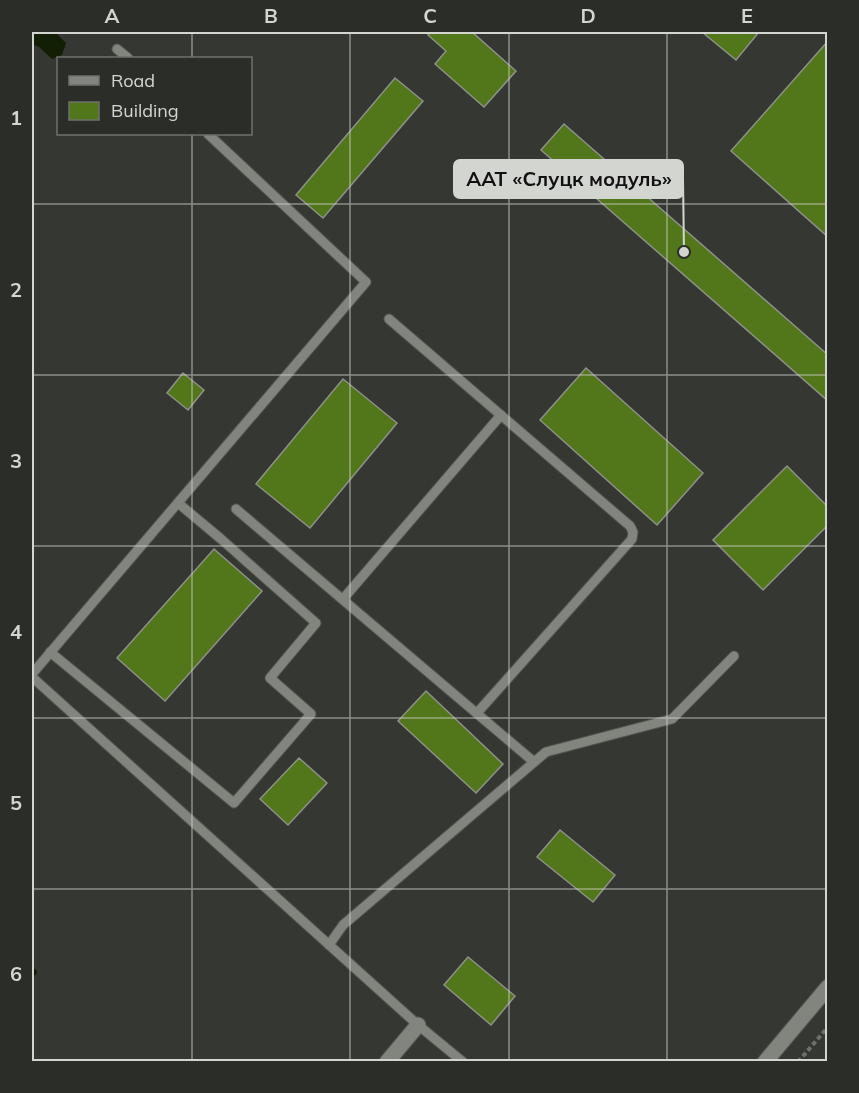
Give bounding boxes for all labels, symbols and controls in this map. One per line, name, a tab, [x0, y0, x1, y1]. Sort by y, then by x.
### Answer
text: A	[105, 3, 120, 28]
text: B	[264, 3, 278, 28]
text: C	[423, 3, 437, 28]
text: D	[580, 3, 596, 28]
text: E	[741, 3, 753, 28]
legend	[57, 57, 252, 135]
text: Road	[111, 69, 155, 92]
text: Building	[111, 99, 179, 122]
text: 1	[10, 105, 22, 130]
callout: ААТ «Слуцк модуль»	[454, 160, 683, 198]
text: ААТ «Слуцк модуль»	[466, 166, 672, 191]
text: 2	[10, 277, 22, 302]
text: 3	[10, 448, 22, 473]
text: 4	[10, 619, 22, 644]
text: 5	[10, 790, 22, 815]
text: 6	[10, 961, 22, 986]

